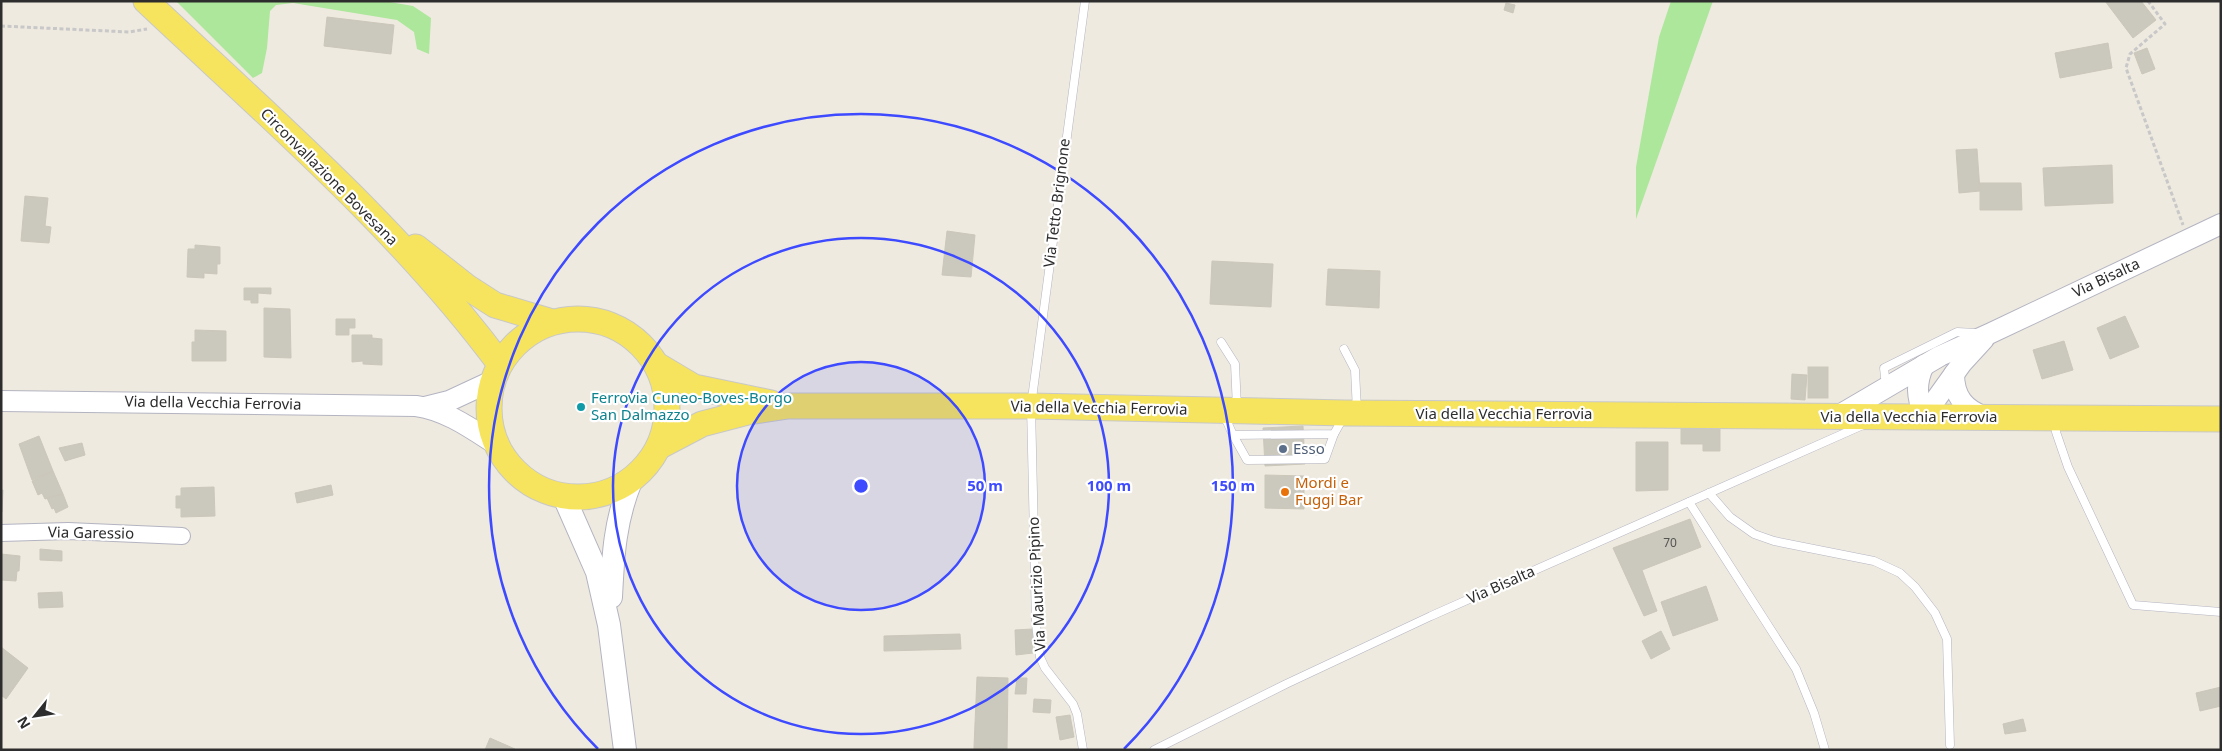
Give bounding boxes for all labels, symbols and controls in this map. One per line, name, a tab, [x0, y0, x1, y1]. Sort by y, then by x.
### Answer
street label: Circonvallazione Bovesana	[257, 103, 403, 249]
street label: Via Tetto Brignone	[1038, 137, 1074, 269]
street label: Via Bisalta	[2069, 253, 2142, 301]
place label: Ferrovia Cuneo-Boves-Borgo San Dalmazzo	[591, 387, 792, 424]
street label: Via della Vecchia Ferrovia	[124, 390, 302, 414]
street label: Via della Vecchia Ferrovia	[1010, 395, 1188, 419]
marker: Ferrovia Cuneo-Boves-Borgo San Dalmazzo	[575, 401, 587, 413]
street label: Via della Vecchia Ferrovia	[1416, 403, 1592, 423]
street label: Via della Vecchia Ferrovia	[1821, 406, 1997, 426]
place label: Esso	[1293, 438, 1325, 458]
marker: Esso	[1277, 443, 1289, 455]
place label: Mordi e Fuggi Bar	[1295, 472, 1363, 509]
text: 50 m	[967, 475, 1003, 495]
text: 100 m	[1087, 475, 1131, 495]
text: 150 m	[1211, 475, 1255, 495]
centre of rings	[852, 477, 870, 495]
marker: Mordi e Fuggi Bar	[1279, 486, 1291, 498]
street label: Via Maurizio Pipino	[1022, 516, 1050, 652]
street label: Via Garessio	[48, 521, 134, 543]
house number: 70	[1663, 534, 1677, 551]
street label: Via Bisalta	[1464, 560, 1538, 608]
north arrow	[10, 691, 60, 741]
text: N	[12, 713, 34, 732]

